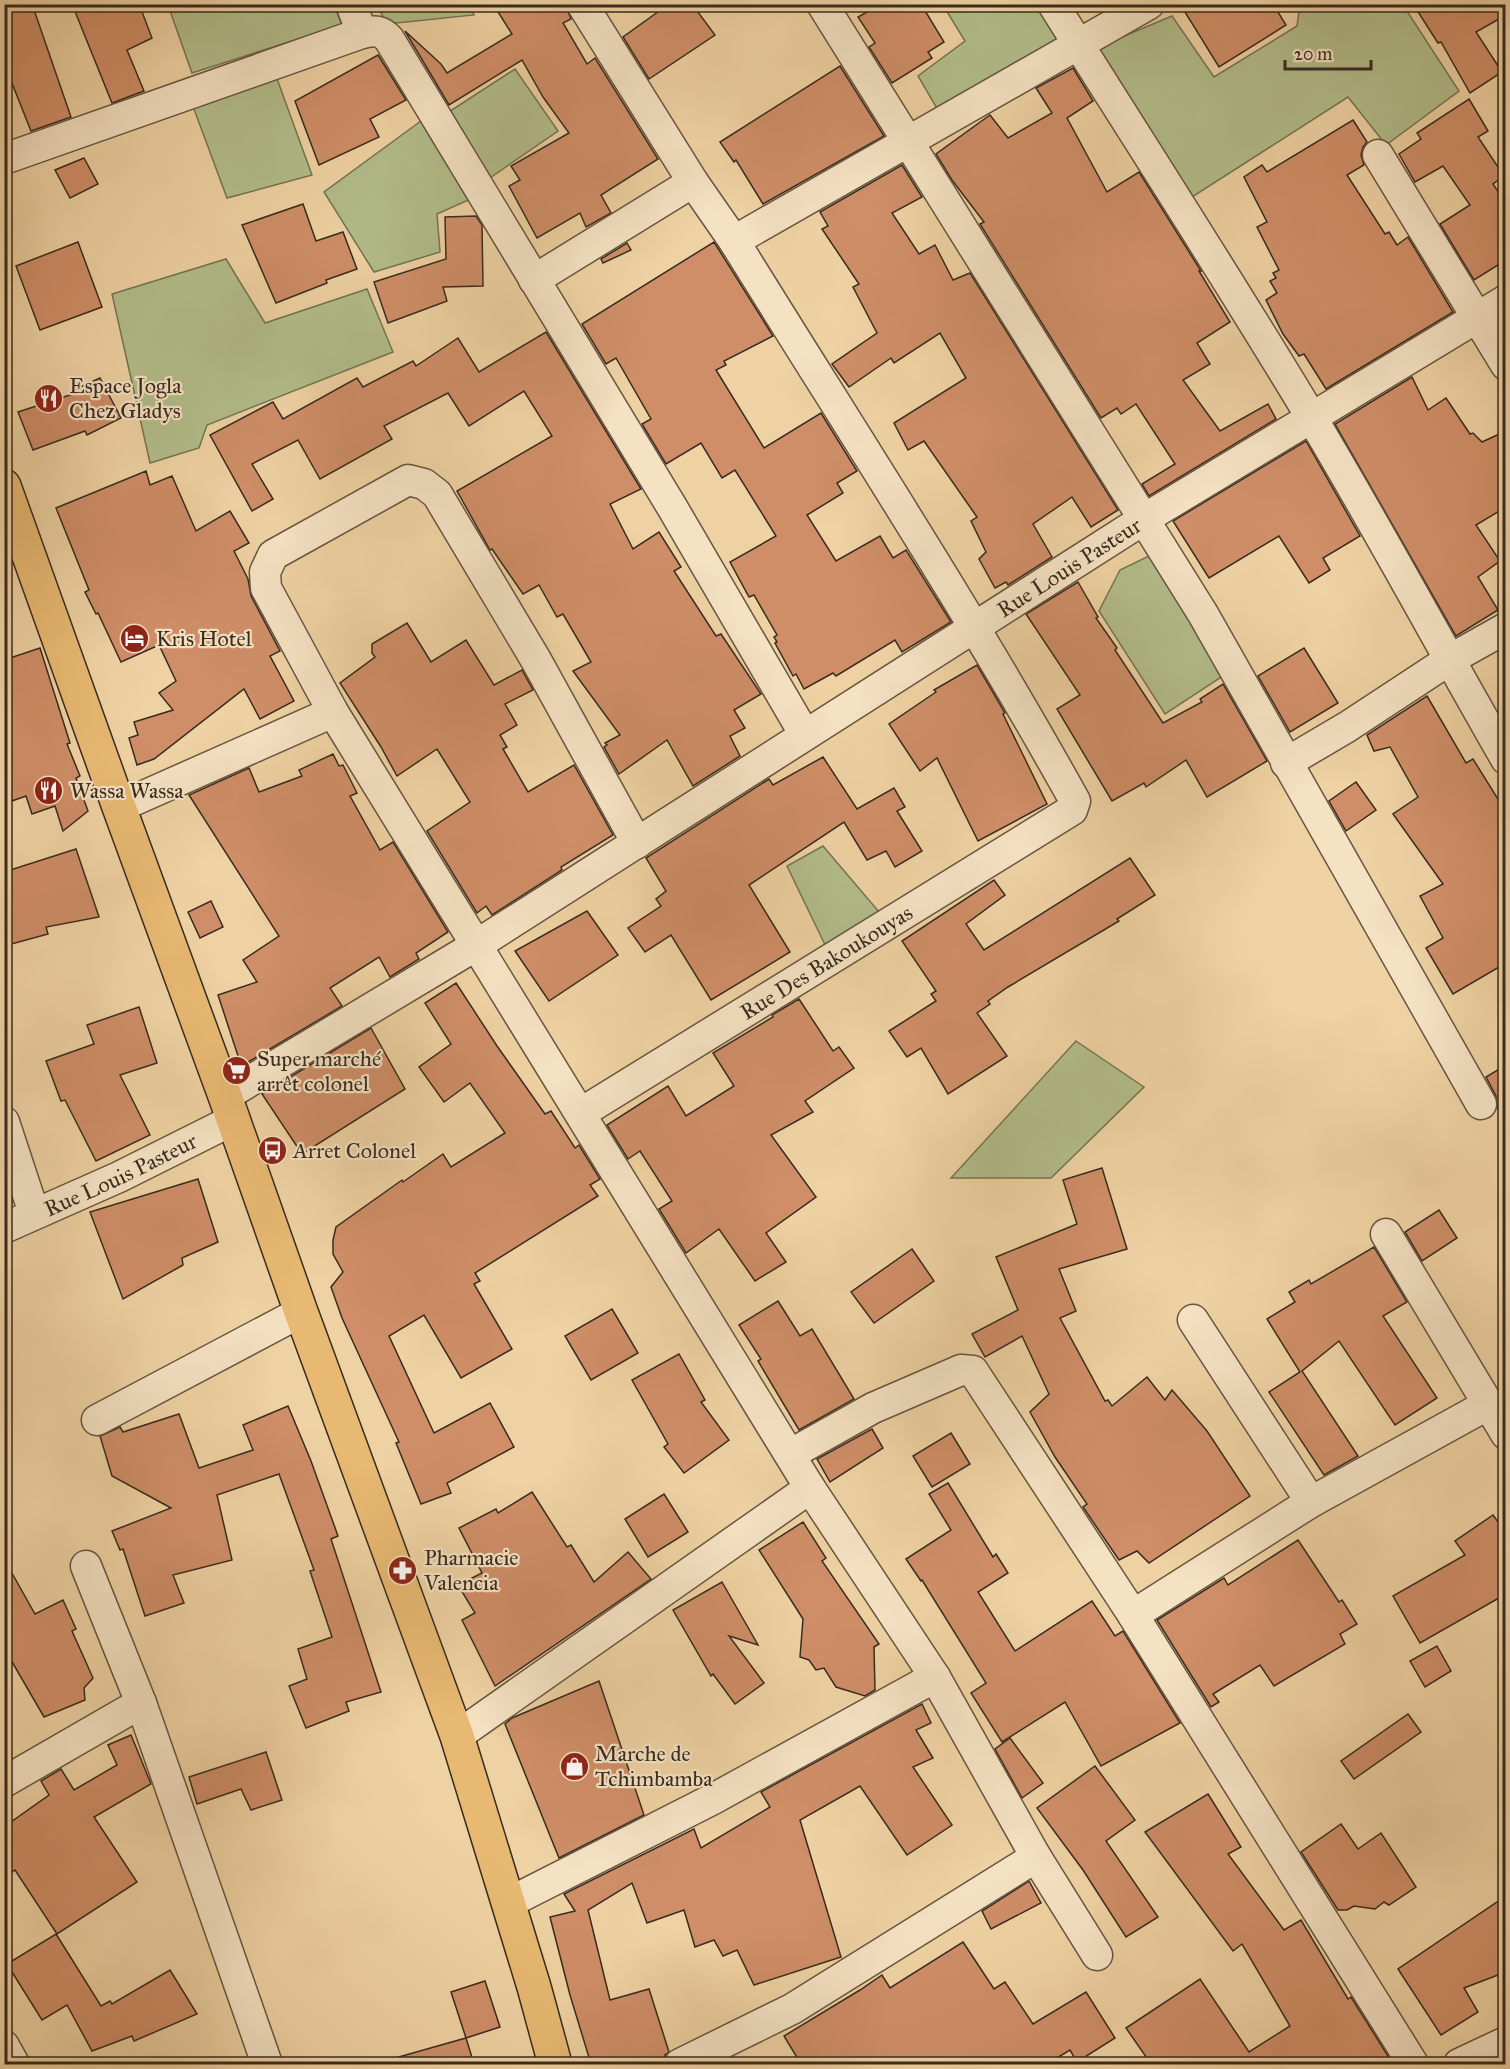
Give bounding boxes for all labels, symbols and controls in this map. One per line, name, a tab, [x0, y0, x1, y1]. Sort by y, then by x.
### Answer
scale bar	[1285, 33, 1370, 71]
text: 20 m	[1294, 43, 1332, 65]
place label: Espace Jogla Chez Gladys	[69, 372, 182, 424]
restaurant icon: Espace Jogla Chez Gladys	[32, 382, 64, 414]
street label: Rue Louis Pasteur	[992, 511, 1147, 623]
hotel icon: Kris Hotel	[119, 622, 151, 654]
place label: Kris Hotel	[156, 625, 252, 652]
restaurant icon: Wassa Wassa	[33, 774, 65, 806]
place label: Wassa Wassa	[70, 777, 184, 804]
street label: Rue Des Bakoukouyas	[735, 899, 917, 1026]
place label: Super marché arrêt colonel	[257, 1045, 382, 1097]
supermarket icon: Super marché arrêt colonel	[220, 1055, 252, 1087]
street label: Rue Louis Pasteur	[40, 1127, 202, 1222]
bus stop icon: Arret Colonel	[256, 1134, 288, 1166]
place label: Arret Colonel	[292, 1137, 416, 1164]
place label: Pharmacie Valencia	[423, 1544, 519, 1596]
pharmacy icon: Pharmacie Valencia	[387, 1554, 419, 1586]
place label: Marche de Tchimbamba	[595, 1740, 713, 1792]
shop icon: Marche de Tchimbamba	[558, 1750, 590, 1782]

